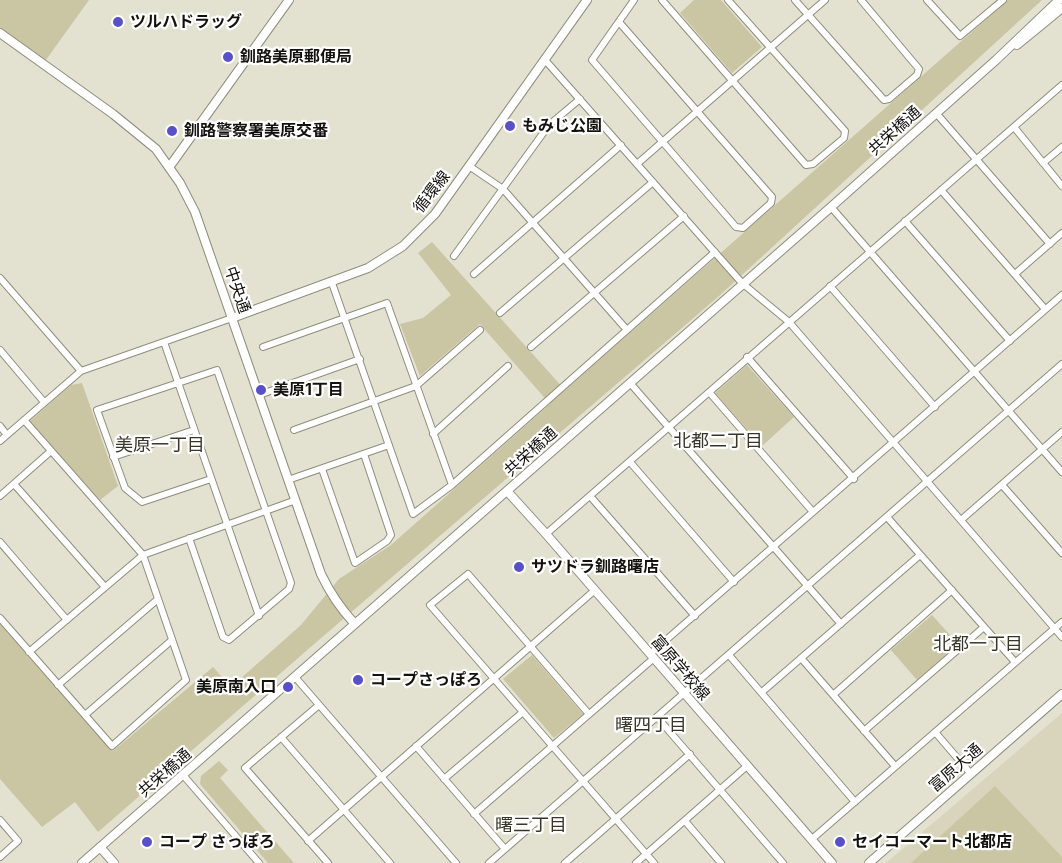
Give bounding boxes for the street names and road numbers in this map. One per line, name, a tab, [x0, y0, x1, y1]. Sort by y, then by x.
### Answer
street label: 共栄橋通	[865, 102, 925, 160]
street label: 循環線	[410, 167, 454, 217]
street label: 中央通	[220, 264, 254, 316]
street label: 共栄橋通	[501, 423, 561, 481]
street label: 富原学校線	[647, 632, 713, 704]
street label: 富原大通	[926, 740, 986, 796]
street label: 共栄橋通	[135, 745, 195, 801]

